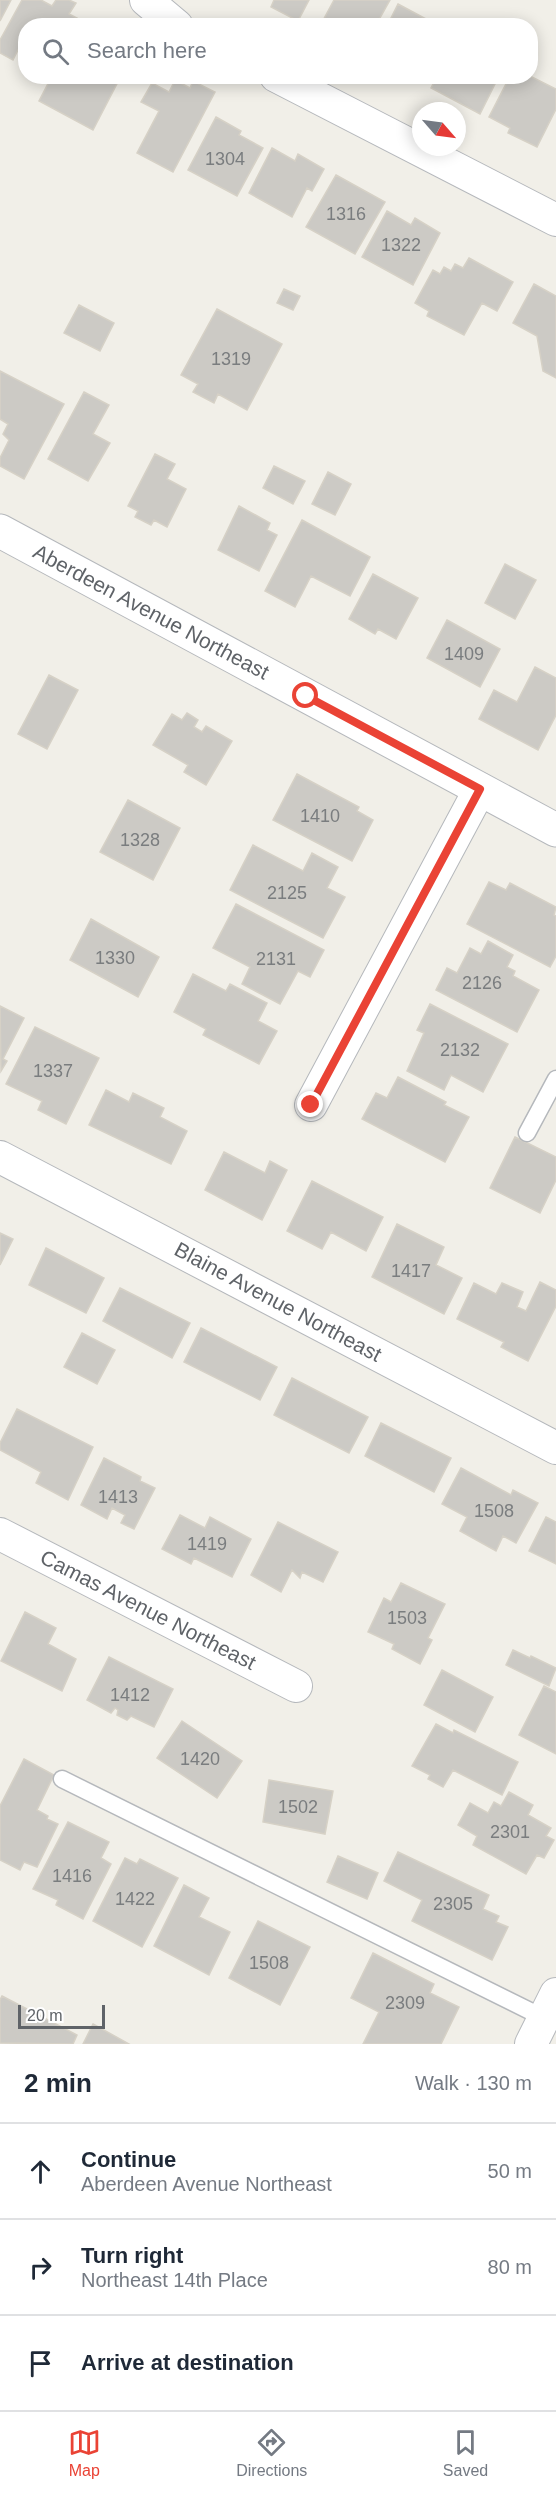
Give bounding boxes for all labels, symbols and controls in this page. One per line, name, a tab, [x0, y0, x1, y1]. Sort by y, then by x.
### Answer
search box	[18, 18, 538, 84]
icon: search	[39, 35, 72, 68]
text: Search here	[87, 38, 207, 63]
north arrow	[412, 102, 466, 156]
house number: 1304	[205, 149, 245, 169]
house number: 1316	[326, 204, 366, 224]
house number: 1322	[381, 235, 421, 255]
house number: 1319	[211, 349, 251, 369]
street label: Aberdeen Avenue Northeast	[30, 540, 273, 684]
house number: 1409	[444, 644, 484, 664]
route start	[292, 682, 318, 708]
house number: 1410	[300, 806, 340, 826]
house number: 1328	[120, 830, 160, 850]
house number: 2125	[267, 883, 307, 903]
house number: 1330	[95, 948, 135, 968]
house number: 2131	[256, 949, 296, 969]
house number: 2126	[462, 973, 502, 993]
house number: 2132	[440, 1040, 480, 1060]
house number: 1337	[33, 1061, 73, 1081]
route end	[297, 1091, 323, 1117]
street label: Blaine Avenue Northeast	[171, 1237, 386, 1366]
house number: 1417	[391, 1261, 431, 1281]
house number: 1413	[98, 1487, 138, 1507]
house number: 1508	[474, 1501, 514, 1521]
house number: 1419	[187, 1534, 227, 1554]
street label: Camas Avenue Northeast	[37, 1545, 260, 1674]
house number: 1503	[387, 1608, 427, 1628]
house number: 1412	[110, 1685, 150, 1705]
house number: 1420	[180, 1749, 220, 1769]
house number: 1502	[278, 1797, 318, 1817]
house number: 2301	[490, 1822, 530, 1842]
house number: 1416	[52, 1866, 92, 1886]
house number: 1422	[115, 1889, 155, 1909]
house number: 2305	[433, 1894, 473, 1914]
house number: 1508	[249, 1953, 289, 1973]
house number: 2309	[385, 1993, 425, 2013]
scale bar	[18, 2002, 105, 2030]
text: 20 m	[27, 2007, 63, 2024]
text: 2 min	[24, 2068, 92, 2098]
text: Walk · 130 m	[415, 2072, 532, 2094]
text: Continue	[81, 2147, 176, 2172]
icon: ahead	[24, 2155, 57, 2188]
text: 50 m	[488, 2160, 532, 2182]
text: Aberdeen Avenue Northeast	[81, 2173, 332, 2195]
text: Turn right	[81, 2243, 183, 2268]
icon: right	[24, 2251, 57, 2284]
text: 80 m	[488, 2256, 532, 2278]
text: Northeast 14th Place	[81, 2269, 268, 2291]
icon: arrive	[24, 2347, 57, 2380]
text: Arrive at destination	[81, 2350, 294, 2375]
tab: Map	[68, 2426, 101, 2480]
tab: Directions	[236, 2426, 307, 2480]
tab: Saved	[443, 2426, 488, 2480]

